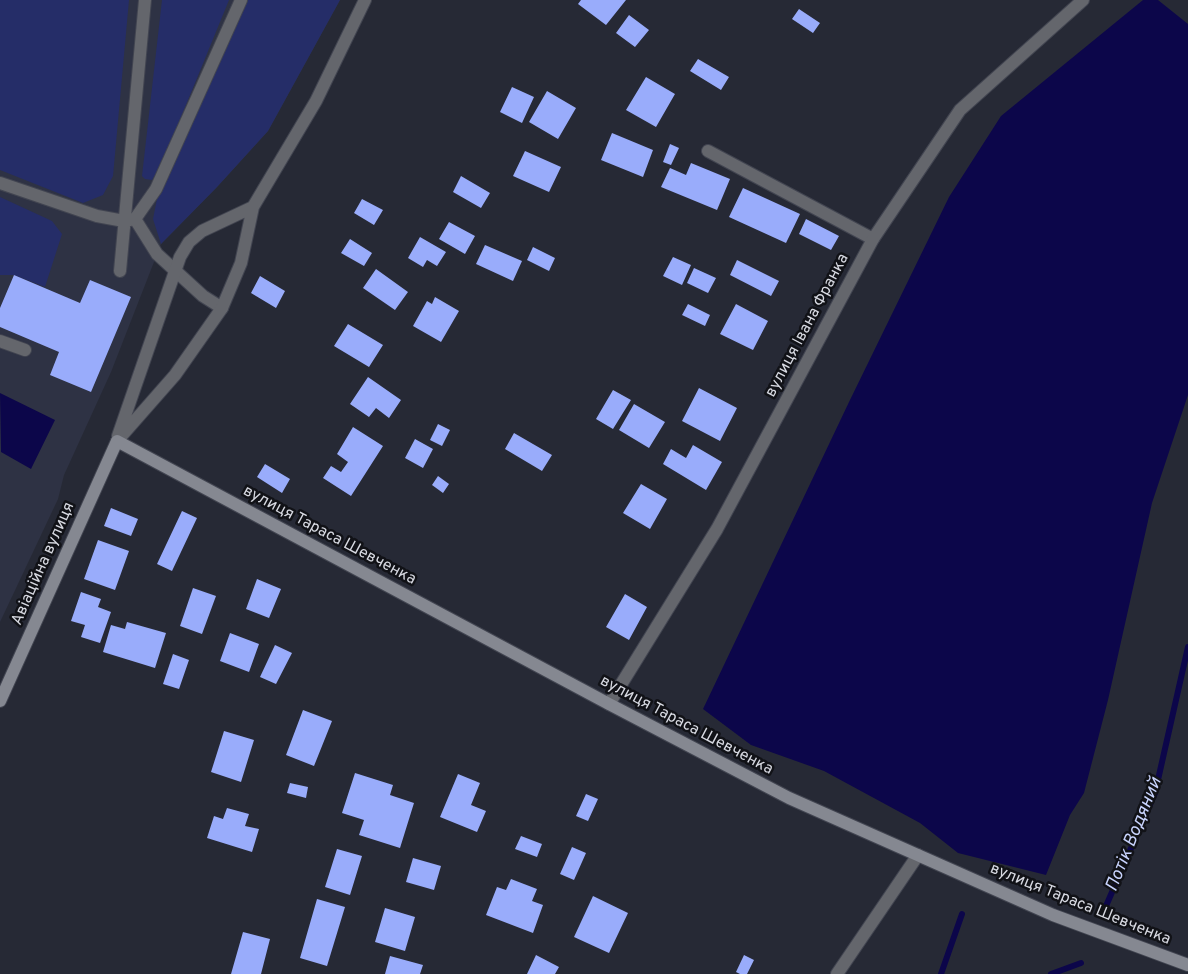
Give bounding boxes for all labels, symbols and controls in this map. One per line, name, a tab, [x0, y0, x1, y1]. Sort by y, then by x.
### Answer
street label: вулиця Івана Франка	[762, 251, 854, 401]
street label: вулиця Тараса Шевченка	[239, 482, 419, 590]
street label: Авіаційна вулиця	[8, 499, 80, 629]
street label: вулиця Тараса Шевченка	[596, 672, 776, 780]
water label: Потік Водяний	[1102, 775, 1168, 895]
street label: вулиця Тараса Шевченка	[987, 860, 1173, 950]

